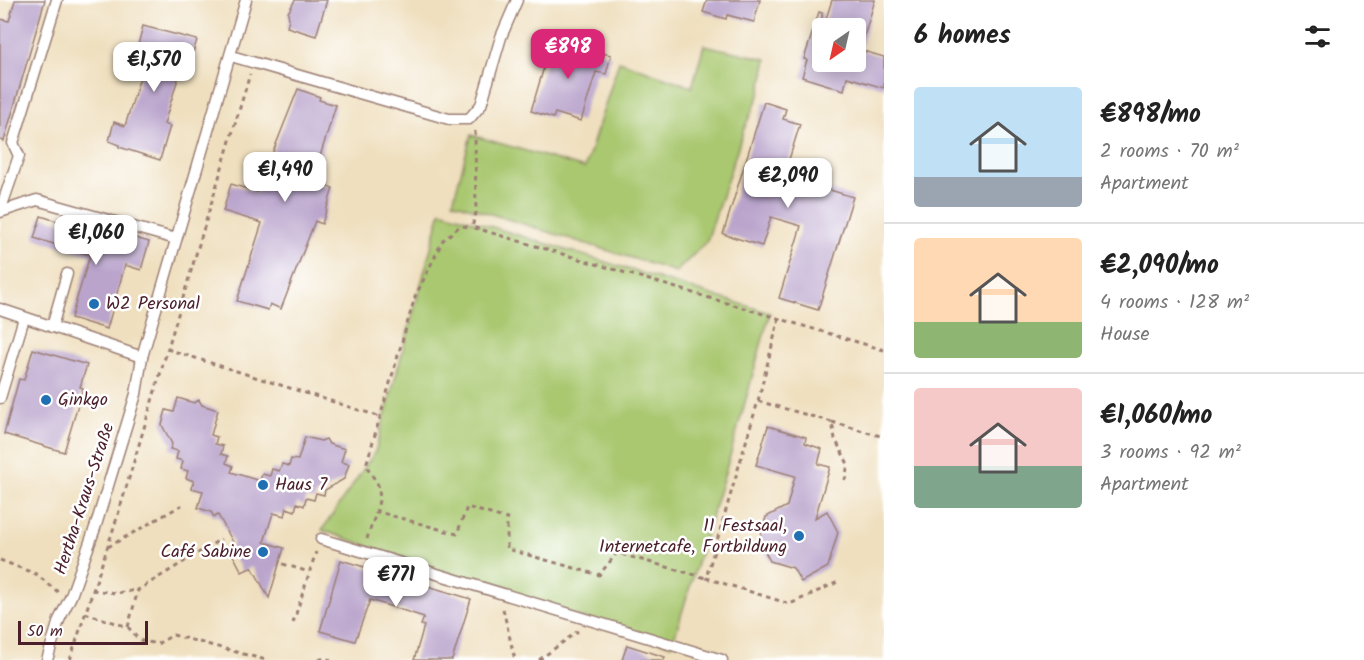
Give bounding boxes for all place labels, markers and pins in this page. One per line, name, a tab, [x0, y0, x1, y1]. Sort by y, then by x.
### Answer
pin: €898	[532, 29, 604, 80]
pin: €1,570	[105, 42, 203, 93]
pin: €1,490	[236, 152, 334, 203]
pin: €2,090	[739, 158, 837, 209]
pin: €1,060	[47, 215, 145, 266]
place label: W2 Personal	[106, 290, 200, 319]
marker: W2 Personal	[87, 297, 101, 311]
place label: Ginkgo	[58, 386, 108, 415]
marker: Ginkgo	[39, 393, 53, 407]
place label: Haus 7	[275, 471, 328, 500]
marker: Haus 7	[256, 478, 270, 492]
place label: 11 Festsaal, Internetcafe, Fortbildung	[599, 512, 787, 562]
marker: 11 Festsaal, Internetcafe, Fortbildung	[792, 529, 806, 543]
place label: Café Sabine	[160, 538, 251, 567]
marker: Café Sabine	[256, 545, 270, 559]
pin: €771	[360, 557, 432, 608]

